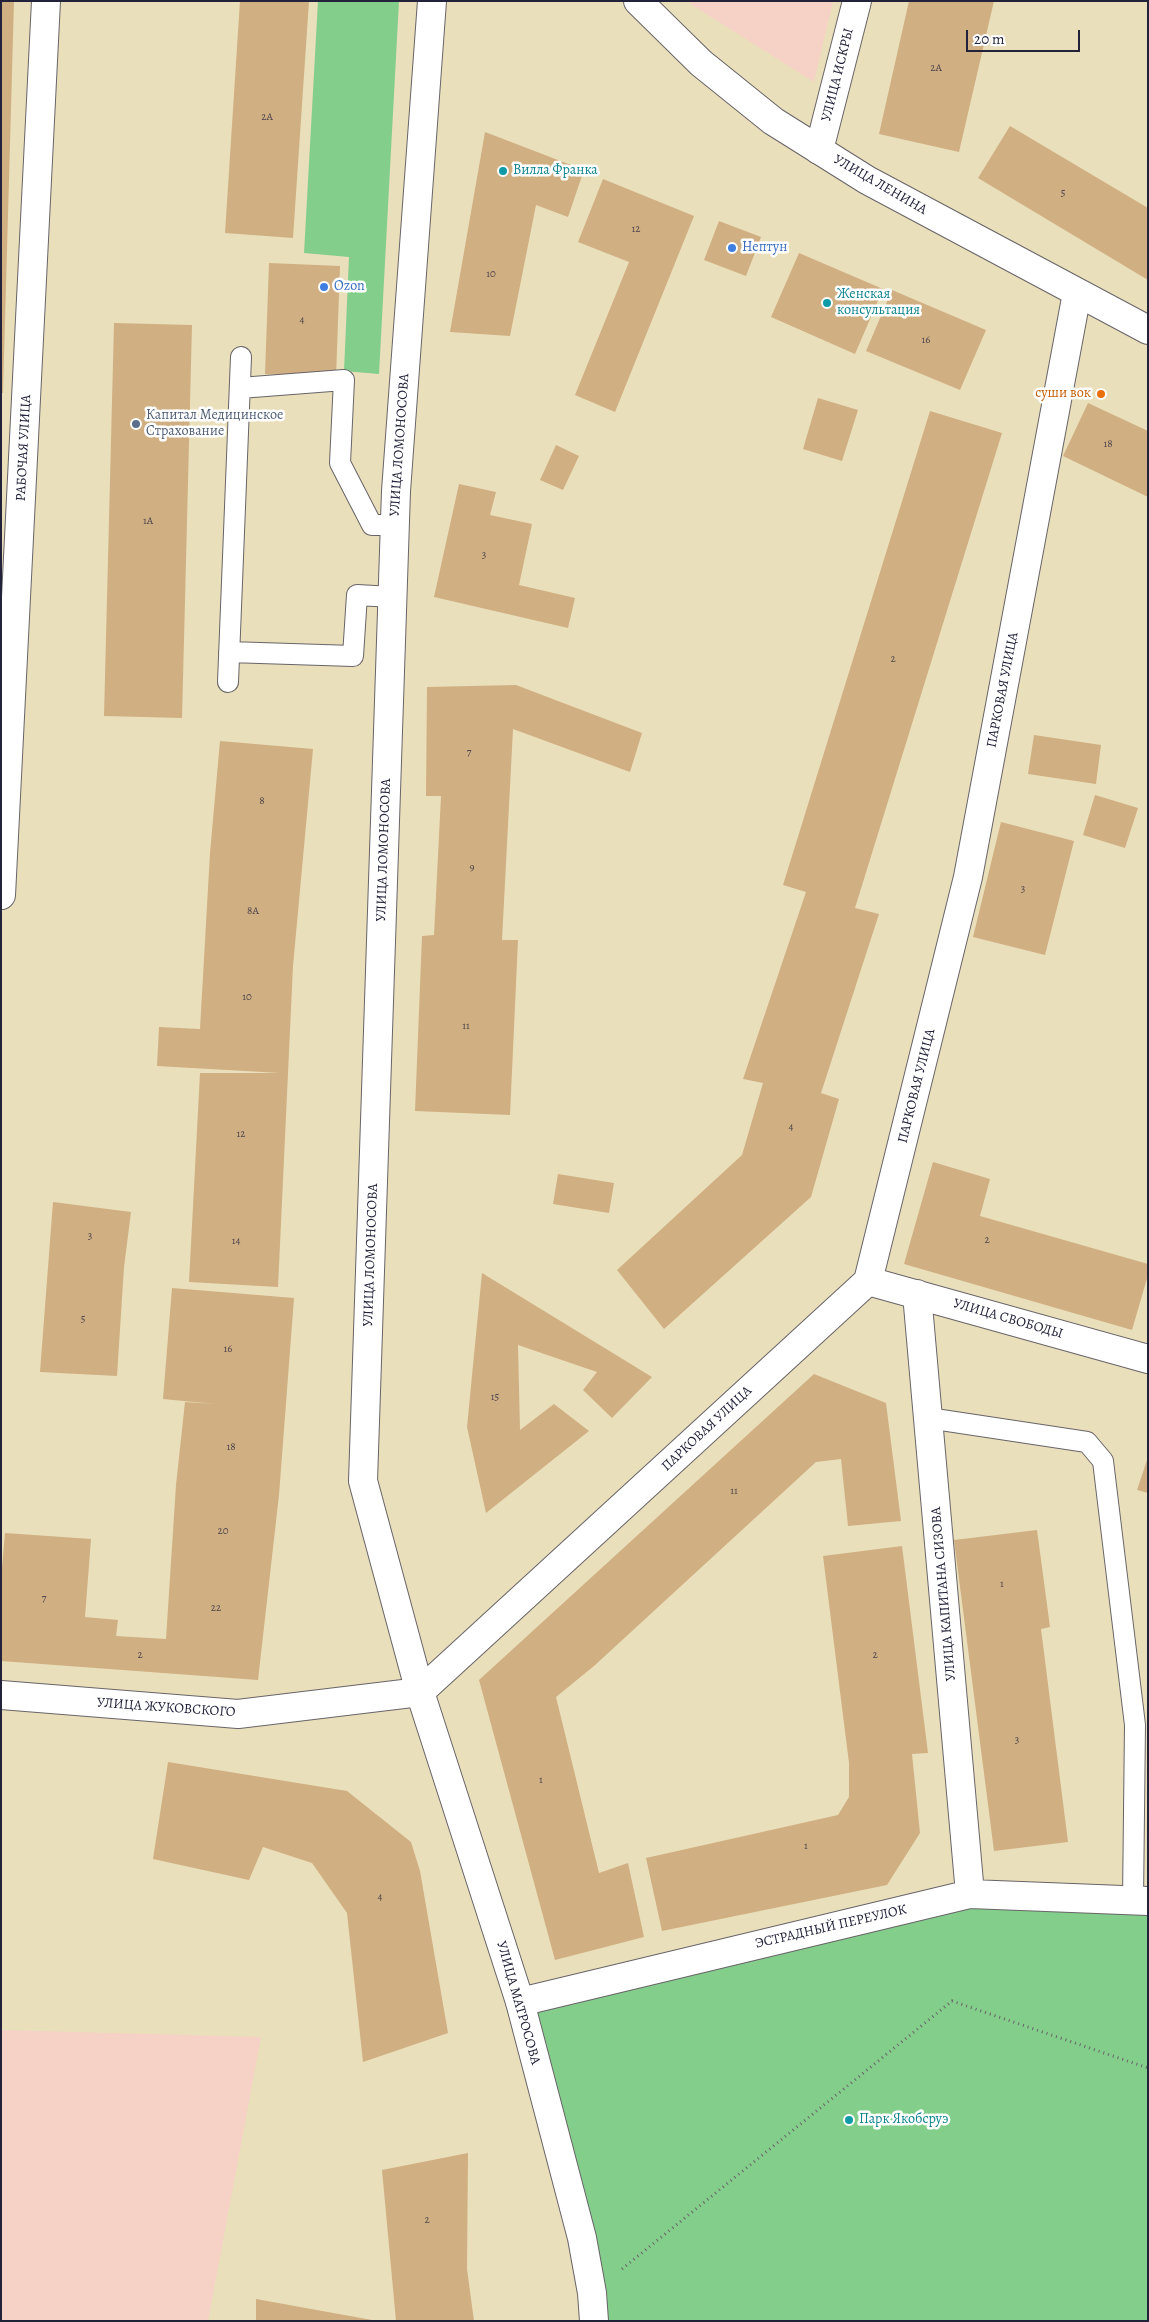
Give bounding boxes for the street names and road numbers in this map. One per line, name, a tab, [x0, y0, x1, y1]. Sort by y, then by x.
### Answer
street label: УЛИЦА ИСКРЫ	[818, 26, 858, 124]
street label: УЛИЦА ЛЕНИНА	[830, 151, 930, 219]
street label: УЛИЦА ЛОМОНОСОВА	[387, 373, 413, 517]
street label: РАБОЧАЯ УЛИЦА	[13, 394, 35, 502]
street label: ПАРКОВАЯ УЛИЦА	[984, 631, 1022, 749]
street label: УЛИЦА ЛОМОНОСОВА	[373, 778, 395, 922]
street label: ПАРКОВАЯ УЛИЦА	[895, 1027, 939, 1145]
street label: УЛИЦА ЛОМОНОСОВА	[360, 1183, 382, 1327]
street label: УЛИЦА СВОБОДЫ	[951, 1295, 1065, 1343]
street label: ПАРКОВАЯ УЛИЦА	[658, 1383, 756, 1475]
street label: УЛИЦА КАПИТАНА СИЗОВА	[928, 1506, 960, 1682]
street label: УЛИЦА ЖУКОВСКОГО	[96, 1695, 236, 1721]
street label: ЭСТРАДНЫЙ ПЕРЕУЛОК	[754, 1901, 908, 1953]
street label: УЛИЦА МАТРОСОВА	[492, 1939, 544, 2067]

